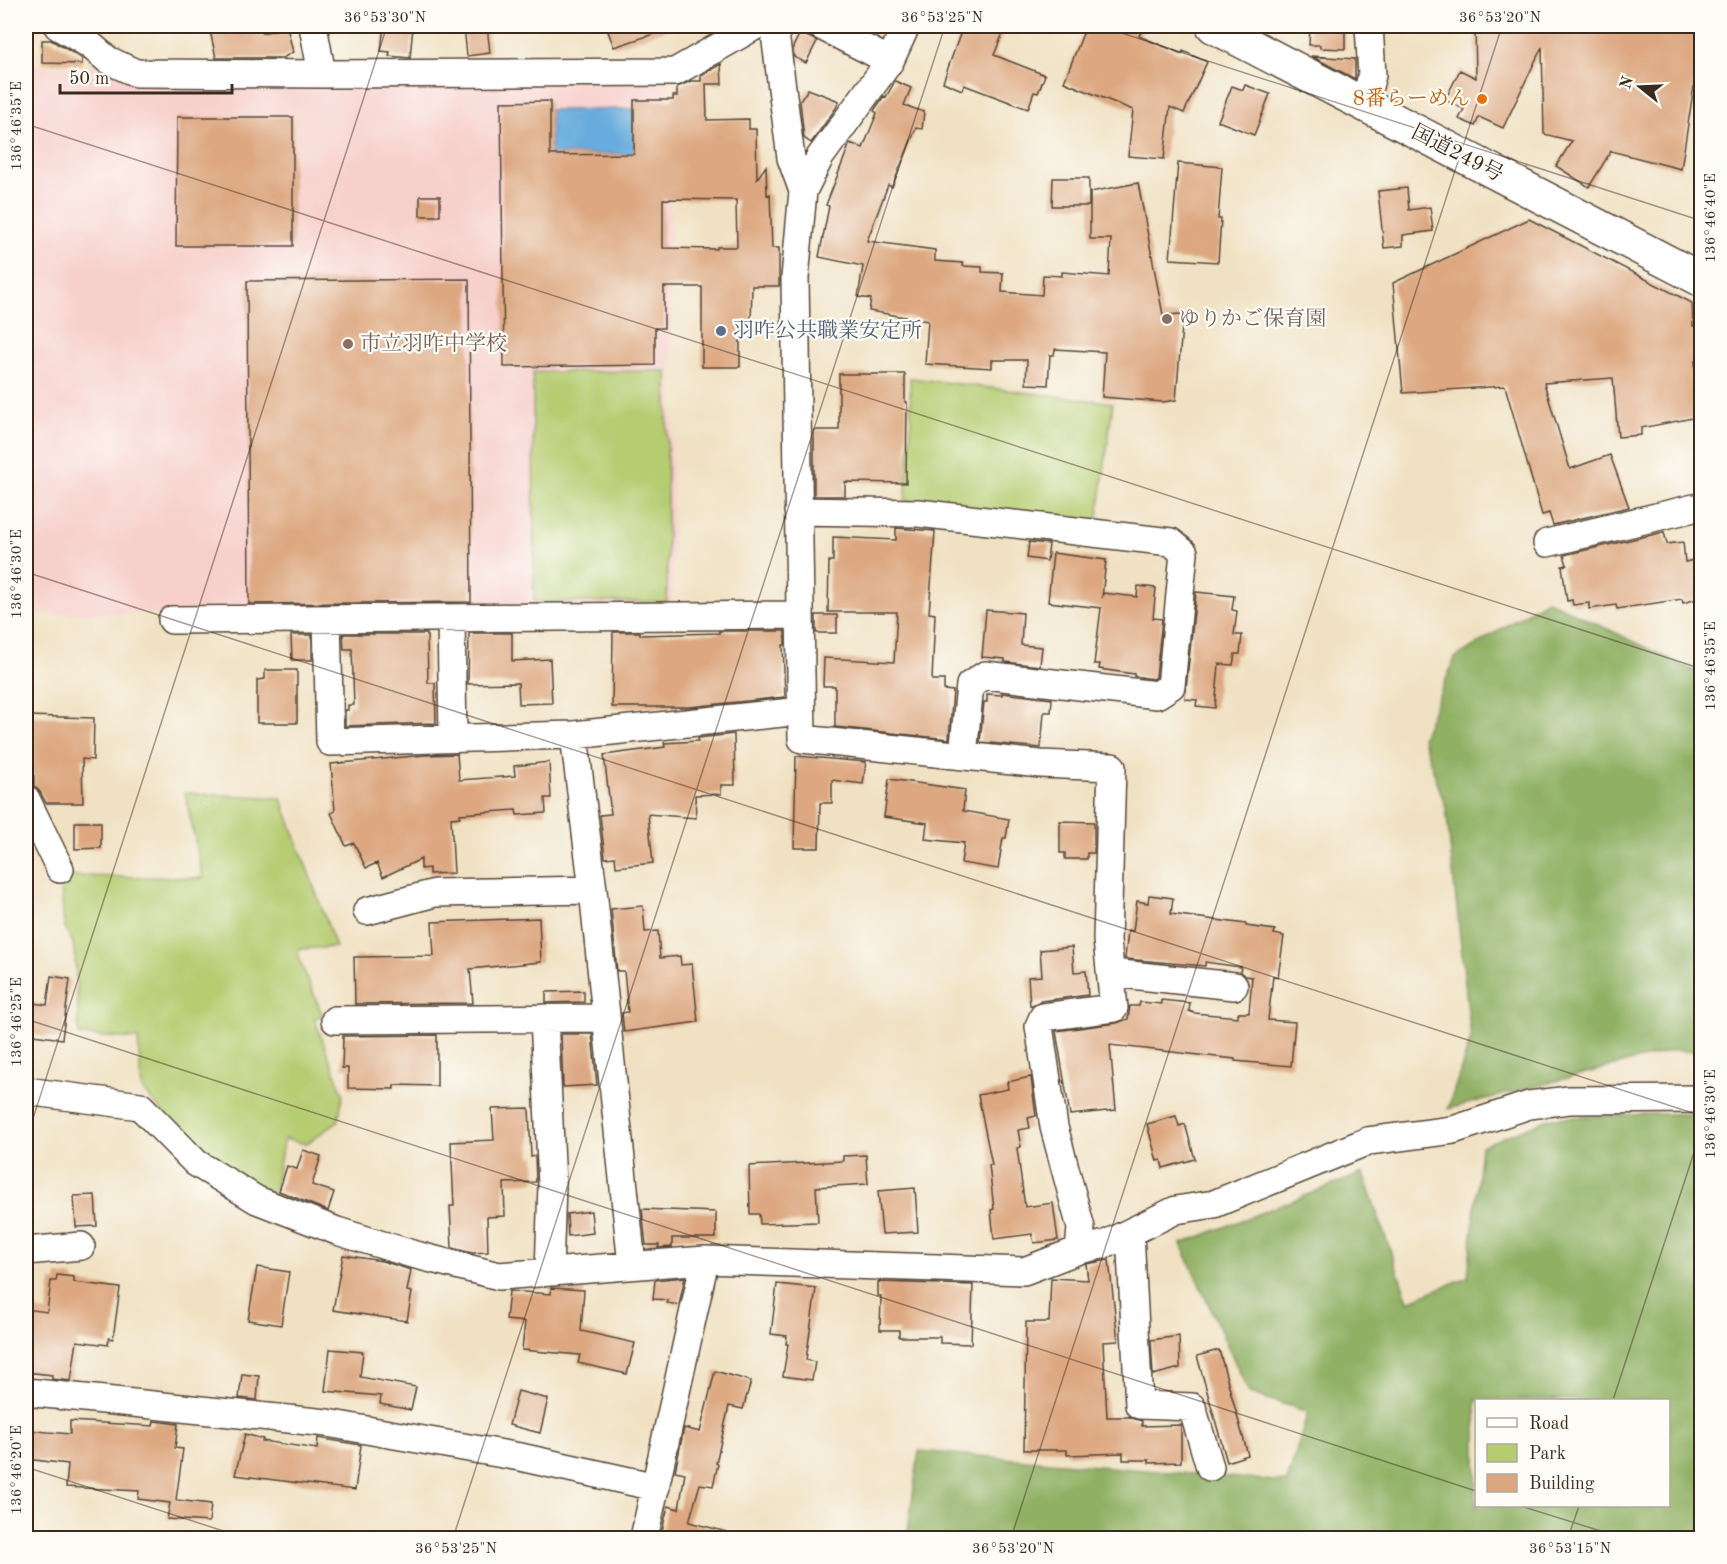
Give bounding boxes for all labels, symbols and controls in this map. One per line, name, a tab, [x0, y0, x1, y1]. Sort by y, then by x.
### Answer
text: 36°53'30"N	[344, 11, 426, 26]
text: 36°53'25"N	[901, 11, 983, 26]
text: 36°53'20"N	[1459, 11, 1541, 26]
scale bar	[60, 57, 232, 95]
north arrow	[1610, 57, 1670, 117]
text: 50 m	[69, 70, 109, 88]
text: N	[1618, 74, 1637, 91]
text: 136°46'35"E	[10, 81, 25, 171]
place label: 8番らーめん	[1353, 87, 1470, 110]
marker: 8番らーめん	[1475, 92, 1489, 106]
street label: 国道249号	[1408, 120, 1507, 186]
text: 136°46'40"E	[1704, 173, 1719, 263]
place label: ゆりかご保育園	[1179, 307, 1326, 330]
marker: ゆりかご保育園	[1160, 312, 1174, 326]
place label: 羽咋公共職業安定所	[733, 319, 922, 342]
marker: 羽咋公共職業安定所	[714, 324, 728, 338]
place label: 市立羽咋中学校	[360, 332, 507, 355]
marker: 市立羽咋中学校	[341, 337, 355, 351]
text: 136°46'30"E	[10, 529, 25, 619]
text: 136°46'35"E	[1704, 621, 1719, 711]
text: 136°46'25"E	[10, 977, 25, 1067]
text: 136°46'30"E	[1704, 1069, 1719, 1159]
legend	[1475, 1399, 1670, 1507]
text: Road	[1529, 1415, 1569, 1433]
text: 136°46'20"E	[10, 1425, 25, 1515]
text: Park	[1529, 1445, 1566, 1463]
text: Building	[1529, 1475, 1595, 1493]
text: 36°53'25"N	[415, 1542, 497, 1557]
text: 36°53'20"N	[972, 1542, 1054, 1557]
text: 36°53'15"N	[1529, 1542, 1611, 1557]

